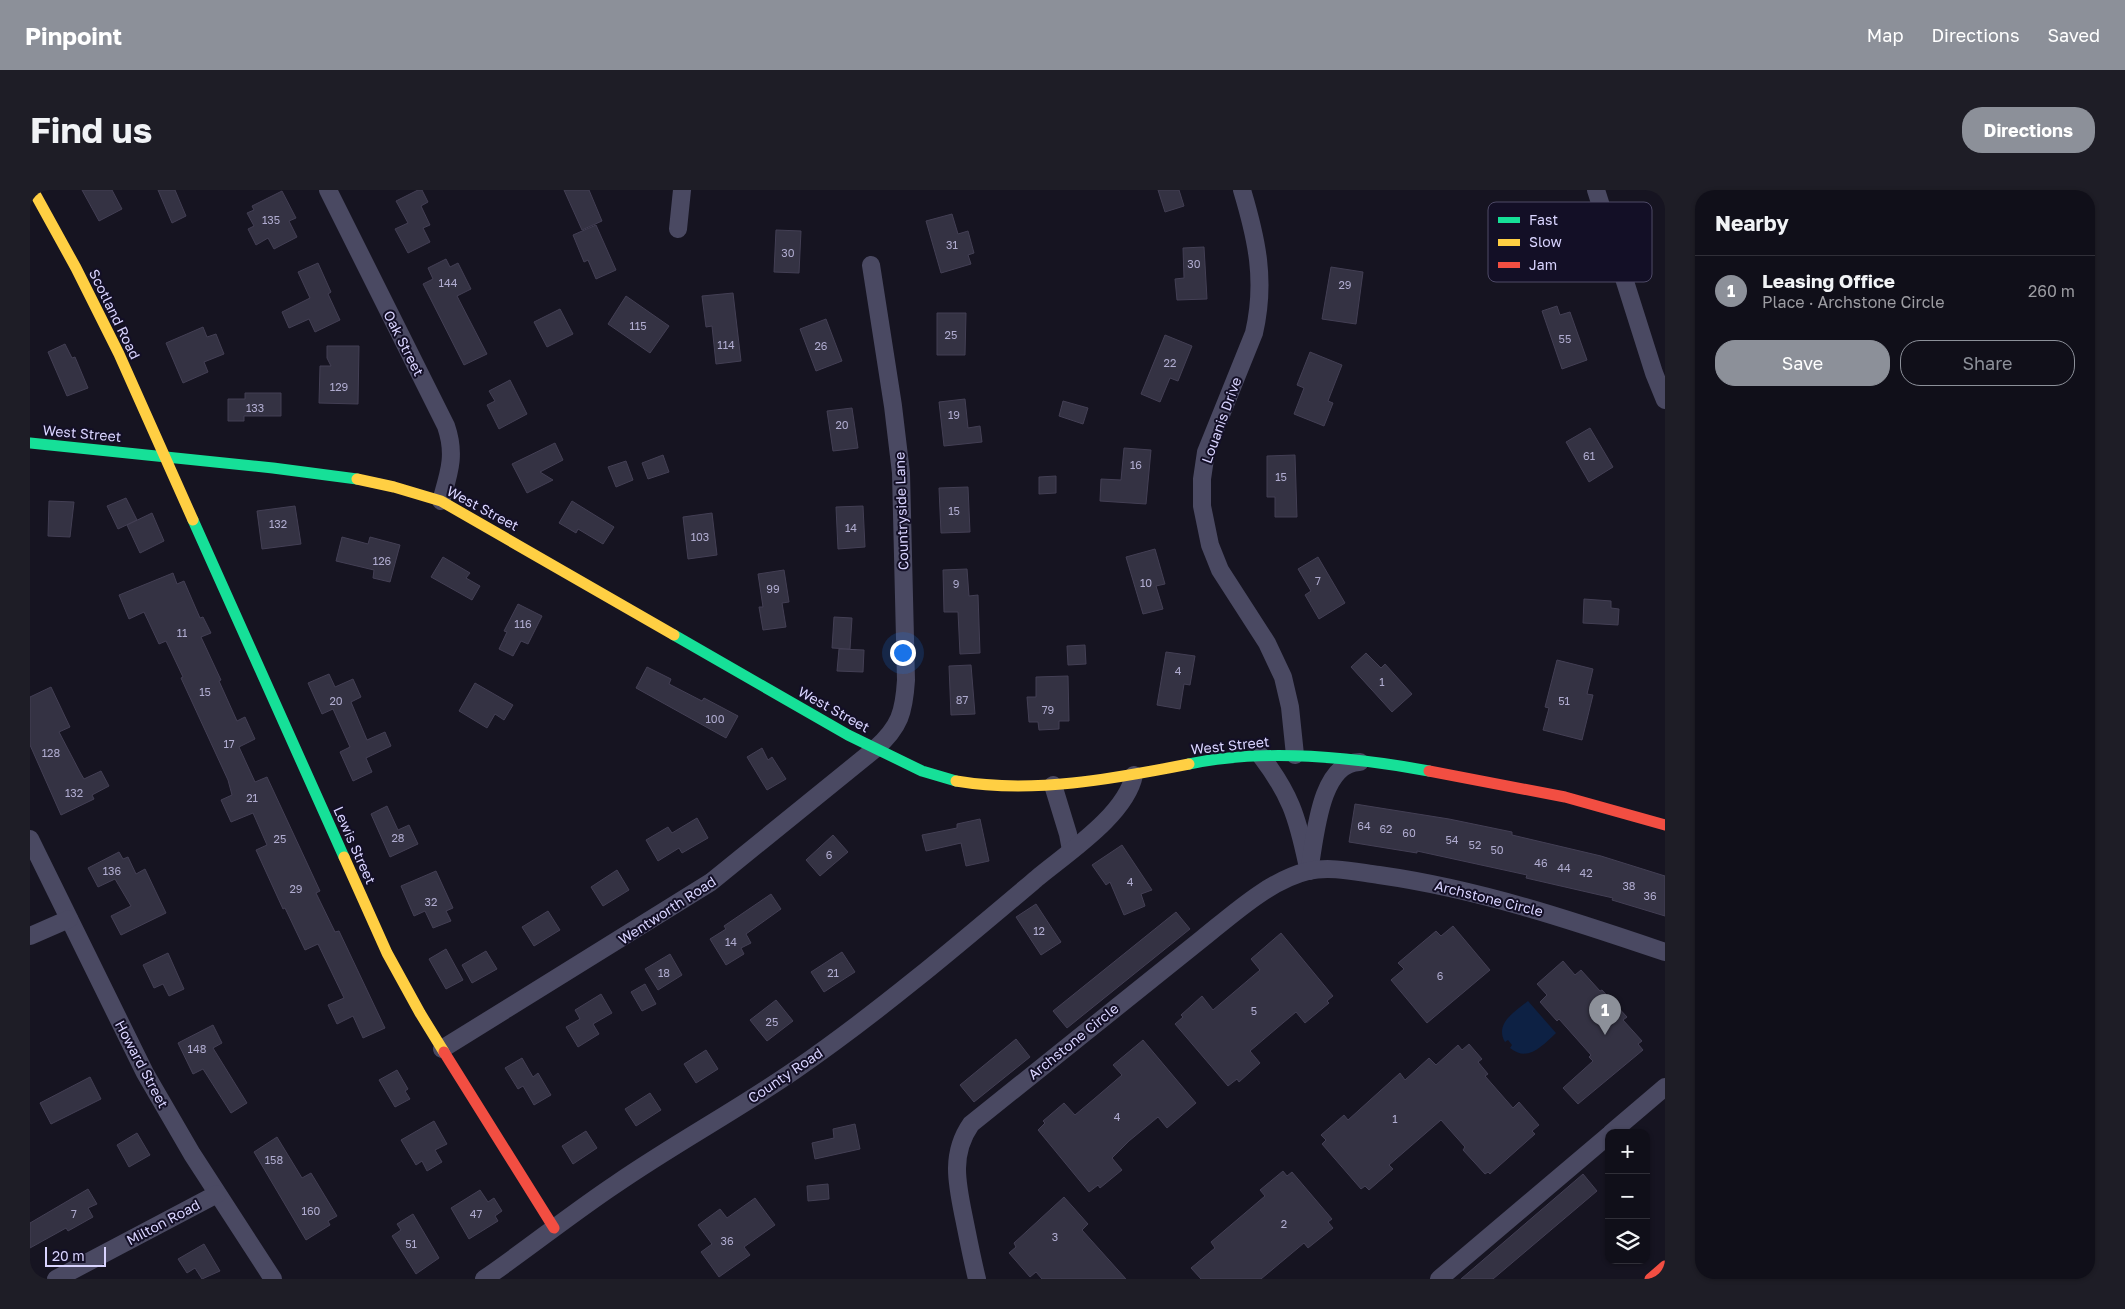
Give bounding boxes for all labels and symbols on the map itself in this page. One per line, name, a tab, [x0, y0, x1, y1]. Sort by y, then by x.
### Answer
legend	[1488, 202, 1652, 282]
text: Fast	[1529, 211, 1558, 228]
house number: 135	[262, 213, 280, 226]
text: Slow	[1529, 233, 1562, 250]
house number: 31	[946, 238, 958, 251]
house number: 30	[781, 246, 795, 259]
text: Jam	[1529, 256, 1557, 273]
house number: 30	[1187, 257, 1201, 270]
street label: Scotland Road	[86, 266, 144, 362]
house number: 144	[439, 276, 458, 289]
house number: 29	[1338, 278, 1352, 291]
street label: Oak Street	[380, 307, 428, 379]
house number: 115	[629, 319, 647, 332]
house number: 25	[945, 328, 957, 341]
house number: 55	[1559, 332, 1571, 345]
house number: 114	[717, 338, 735, 351]
house number: 26	[814, 339, 828, 352]
house number: 22	[1164, 356, 1176, 369]
street label: Louanis Drive	[1198, 375, 1244, 465]
house number: 129	[330, 380, 348, 393]
house number: 133	[246, 401, 264, 414]
house number: 19	[948, 408, 960, 421]
house number: 20	[835, 418, 849, 431]
street label: West Street	[42, 421, 122, 445]
house number: 61	[1583, 449, 1595, 462]
street label: Countryside Lane	[890, 452, 912, 570]
house number: 16	[1130, 458, 1142, 471]
house number: 15	[1275, 470, 1287, 483]
street label: West Street	[444, 482, 522, 534]
house number: 15	[948, 504, 960, 517]
house number: 132	[269, 517, 287, 530]
house number: 14	[845, 521, 857, 534]
house number: 103	[691, 530, 709, 543]
house number: 126	[373, 554, 392, 567]
house number: 7	[1315, 574, 1321, 587]
house number: 10	[1140, 576, 1152, 589]
house number: 9	[953, 577, 959, 590]
house number: 99	[766, 582, 780, 595]
house number: 116	[514, 617, 532, 630]
house number: 11	[177, 626, 187, 639]
your location	[890, 640, 916, 666]
house number: 4	[1175, 664, 1182, 677]
house number: 1	[1379, 675, 1385, 688]
street label: West Street	[795, 682, 873, 736]
house number: 15	[199, 685, 211, 698]
house number: 87	[956, 693, 968, 706]
house number: 20	[329, 694, 343, 707]
house number: 51	[1558, 694, 1570, 707]
house number: 79	[1042, 703, 1054, 716]
house number: 100	[706, 712, 725, 725]
street label: West Street	[1190, 732, 1270, 758]
house number: 17	[223, 737, 235, 750]
house number: 128	[42, 746, 60, 759]
house number: 132	[65, 786, 83, 799]
house number: 21	[246, 791, 258, 804]
street label: Lewis Street	[330, 804, 380, 886]
house number: 64	[1357, 819, 1371, 832]
house number: 62	[1379, 822, 1393, 835]
house number: 60	[1402, 826, 1416, 839]
house number: 28	[391, 831, 405, 844]
house number: 25	[274, 832, 286, 845]
house number: 54	[1445, 833, 1459, 846]
house number: 52	[1469, 838, 1481, 851]
house number: 50	[1490, 843, 1504, 856]
house number: 6	[826, 848, 833, 861]
house number: 46	[1534, 856, 1548, 869]
house number: 44	[1557, 861, 1571, 874]
house number: 136	[103, 864, 122, 877]
house number: 42	[1579, 866, 1593, 879]
street label: Wentworth Road	[615, 872, 719, 948]
house number: 4	[1127, 875, 1134, 888]
street label: Archstone Circle	[1433, 876, 1545, 920]
house number: 38	[1622, 879, 1636, 892]
house number: 29	[289, 882, 303, 895]
house number: 36	[1643, 889, 1657, 902]
house number: 32	[425, 895, 437, 908]
house number: 12	[1033, 924, 1045, 937]
house number: 14	[725, 935, 737, 948]
house number: 18	[658, 966, 670, 979]
house number: 21	[827, 966, 839, 979]
house number: 6	[1437, 969, 1444, 982]
pin: 1	[1589, 994, 1621, 1035]
street label: Archstone Circle	[1024, 999, 1122, 1083]
house number: 5	[1251, 1004, 1257, 1017]
house number: 25	[766, 1015, 778, 1028]
street label: Howard Street	[112, 1017, 172, 1111]
house number: 148	[188, 1042, 207, 1055]
street label: County Road	[744, 1044, 826, 1106]
house number: 4	[1114, 1110, 1121, 1123]
house number: 1	[1392, 1112, 1398, 1125]
house number: 158	[265, 1153, 283, 1166]
street label: Milton Road	[124, 1196, 202, 1248]
house number: 160	[302, 1204, 321, 1217]
house number: 7	[71, 1207, 77, 1220]
house number: 47	[470, 1207, 482, 1220]
house number: 2	[1281, 1217, 1287, 1230]
house number: 3	[1052, 1230, 1058, 1243]
house number: 36	[720, 1234, 734, 1247]
house number: 51	[405, 1237, 417, 1250]
scale bar	[45, 1244, 106, 1267]

